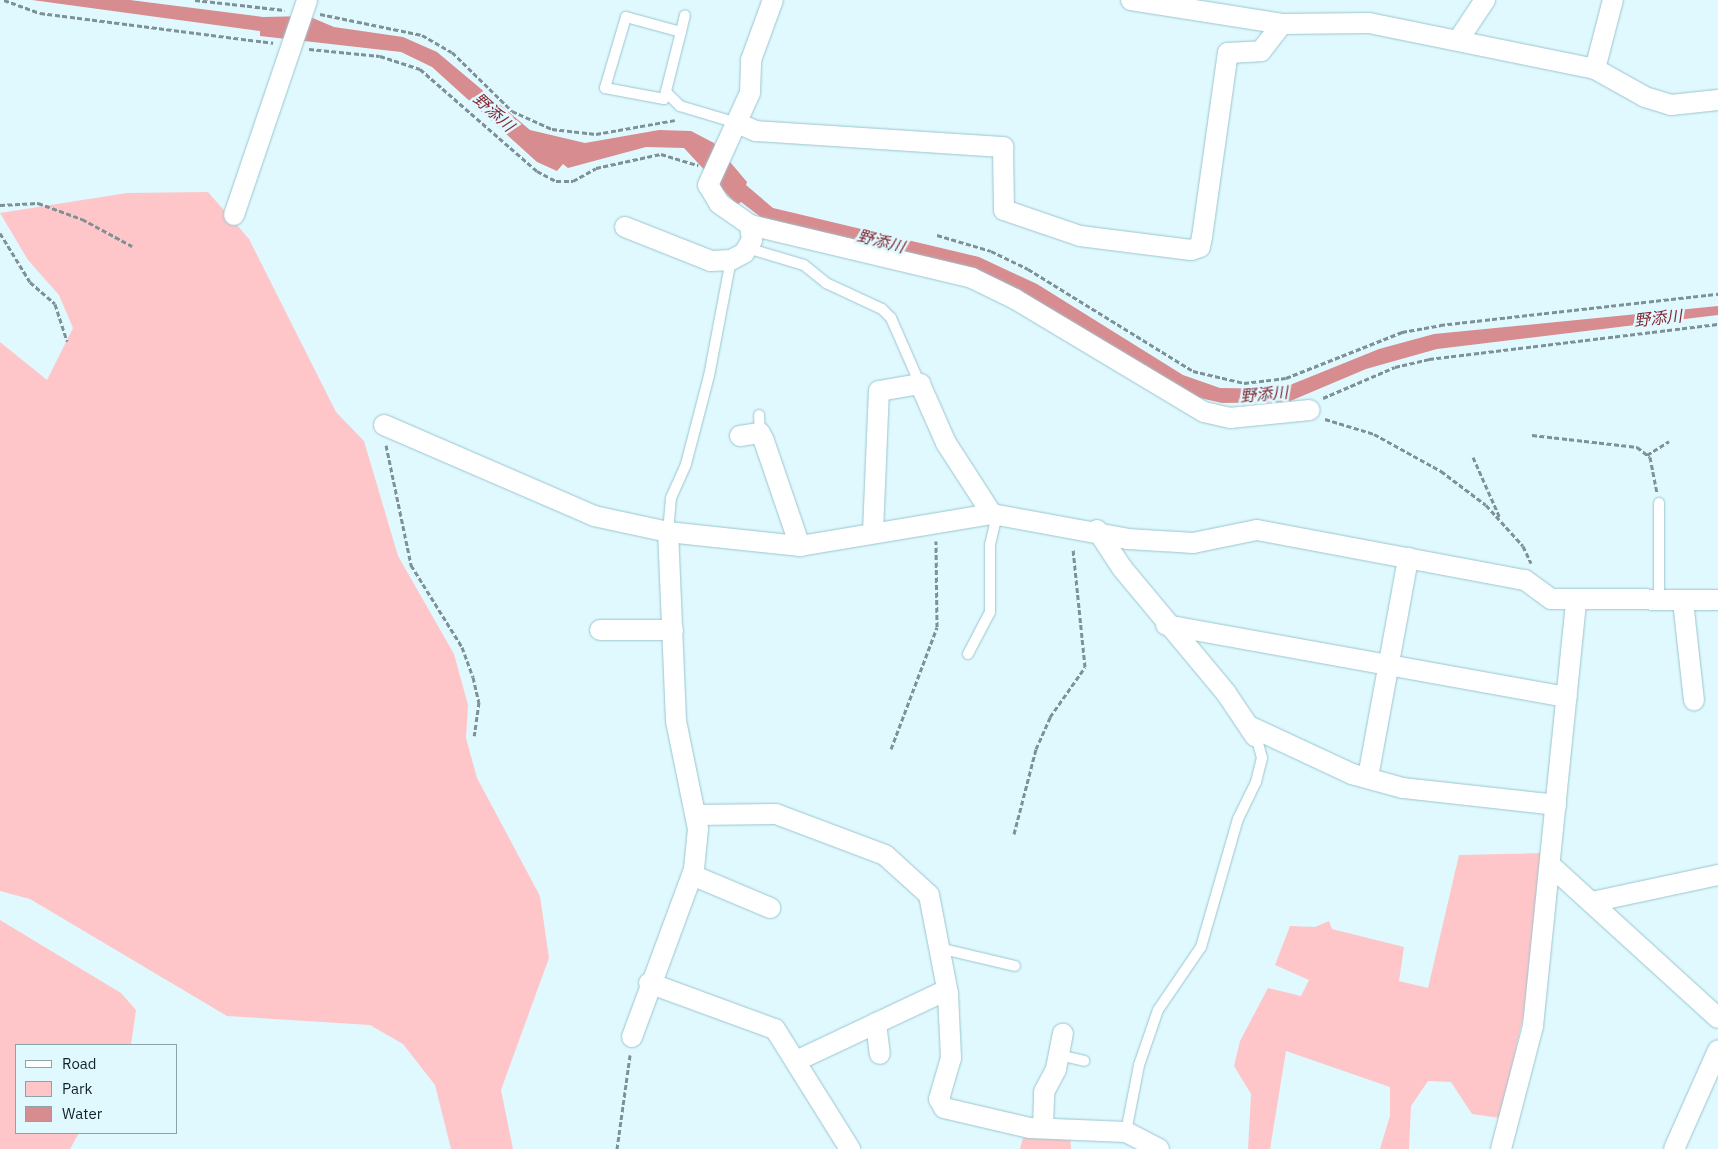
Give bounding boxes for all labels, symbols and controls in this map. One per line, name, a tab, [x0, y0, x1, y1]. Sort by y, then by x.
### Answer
water label: 野添川	[470, 89, 518, 135]
water label: 野添川	[855, 226, 907, 256]
water label: 野添川	[1633, 306, 1683, 330]
water label: 野添川	[1239, 382, 1289, 406]
legend	[15, 1044, 178, 1134]
text: Road	[62, 1054, 97, 1073]
text: Park	[62, 1079, 92, 1098]
text: Water	[62, 1104, 102, 1123]

